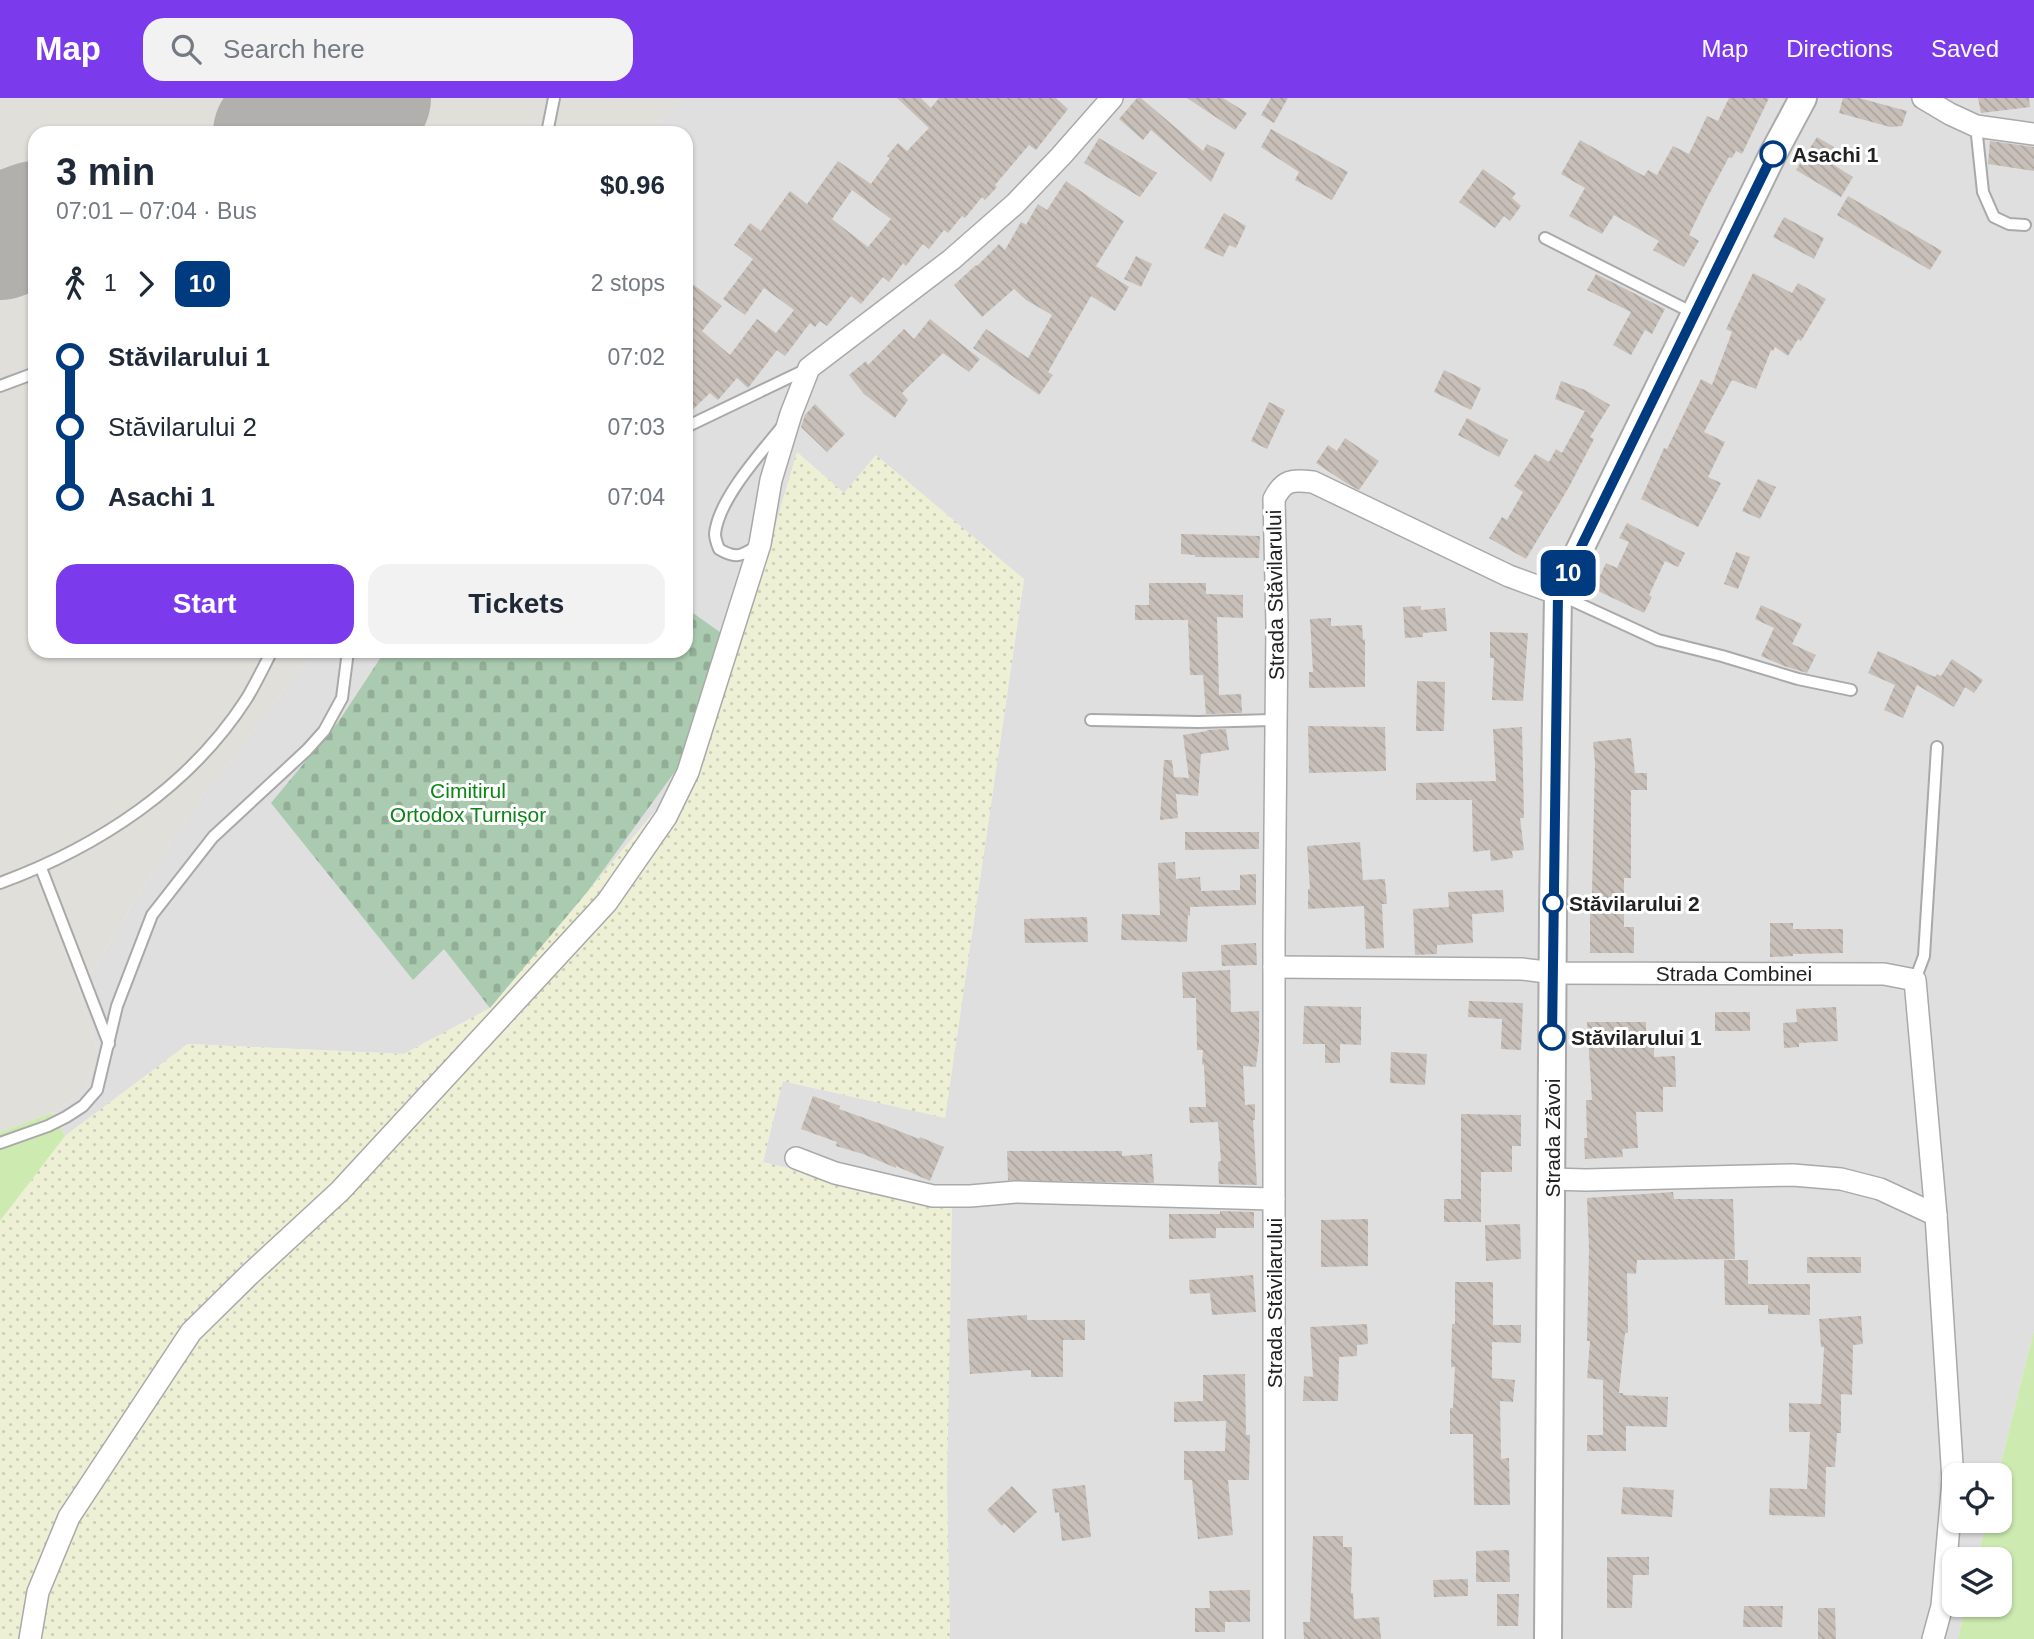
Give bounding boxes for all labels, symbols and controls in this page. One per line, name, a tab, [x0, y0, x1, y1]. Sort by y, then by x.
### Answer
search box	[143, 18, 633, 81]
text: Map	[35, 30, 101, 67]
icon: search	[167, 30, 205, 68]
text: Search here	[223, 34, 365, 64]
text: Map	[1702, 35, 1748, 62]
text: Directions	[1786, 35, 1893, 62]
text: Saved	[1931, 35, 1999, 62]
marker: Asachi 1	[1760, 141, 1786, 167]
place label: Asachi 1	[1792, 143, 1879, 166]
text: 3 min	[56, 151, 155, 193]
text: $0.96	[600, 170, 665, 200]
text: 07:01 – 07:04 · Bus	[56, 198, 257, 224]
icon: walk	[56, 265, 94, 303]
icon: forward	[127, 265, 165, 303]
text: 1	[104, 270, 117, 296]
text: 10	[189, 270, 216, 297]
text: 2 stops	[591, 270, 665, 296]
text: Stăvilarului 1	[108, 342, 270, 372]
text: 07:02	[607, 344, 665, 370]
text: Stăvilarului 2	[108, 412, 257, 442]
text: 07:03	[607, 414, 665, 440]
text: Asachi 1	[108, 482, 215, 512]
text: 07:04	[607, 484, 665, 510]
street label: Strada Stăvilarului	[1262, 510, 1288, 680]
line badge: 10	[1536, 550, 1600, 596]
text: 10	[1555, 559, 1581, 586]
button: Start	[56, 564, 354, 644]
button: Tickets	[368, 564, 665, 644]
park label: Cimitirul Ortodox Turnișor	[390, 779, 546, 826]
place label: Stăvilarului 2	[1569, 892, 1700, 915]
marker: Stăvilarului 2	[1543, 893, 1563, 913]
street label: Strada Combinei	[1656, 962, 1812, 985]
marker: Stăvilarului 1	[1539, 1024, 1565, 1050]
place label: Stăvilarului 1	[1571, 1026, 1702, 1049]
street label: Strada Zăvoi	[1541, 1078, 1564, 1198]
street label: Strada Stăvilarului	[1263, 1218, 1286, 1388]
map controls	[1942, 1463, 2012, 1617]
button: locate	[1942, 1463, 2012, 1533]
button: layers	[1942, 1547, 2012, 1617]

